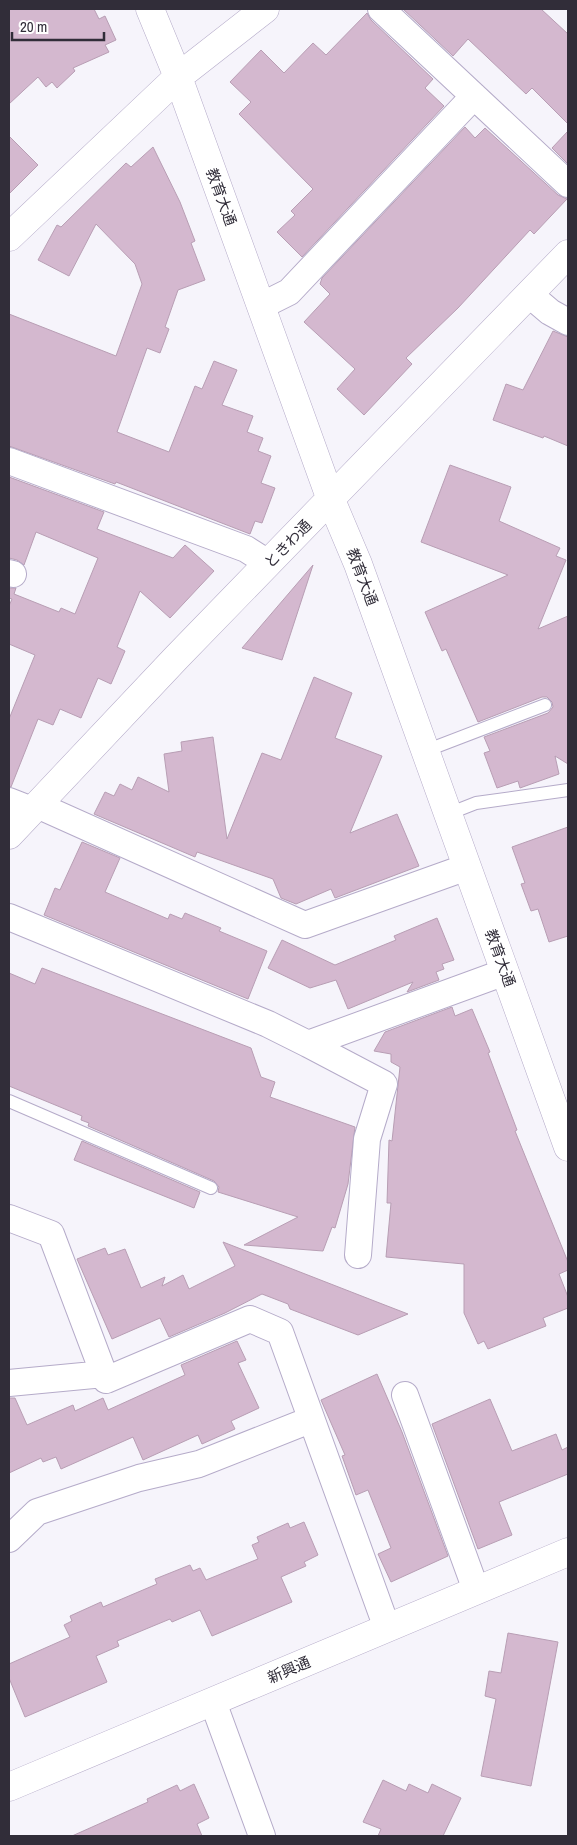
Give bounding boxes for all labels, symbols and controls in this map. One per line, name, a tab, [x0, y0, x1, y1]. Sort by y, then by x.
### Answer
scale bar	[12, 10, 105, 42]
text: 20 m	[20, 16, 47, 37]
street label: 教育大通	[201, 165, 242, 229]
street label: ときわ通	[259, 515, 316, 573]
street label: 教育大通	[342, 545, 383, 609]
street label: 教育大通	[480, 926, 521, 990]
street label: 新興通	[264, 1651, 314, 1688]

